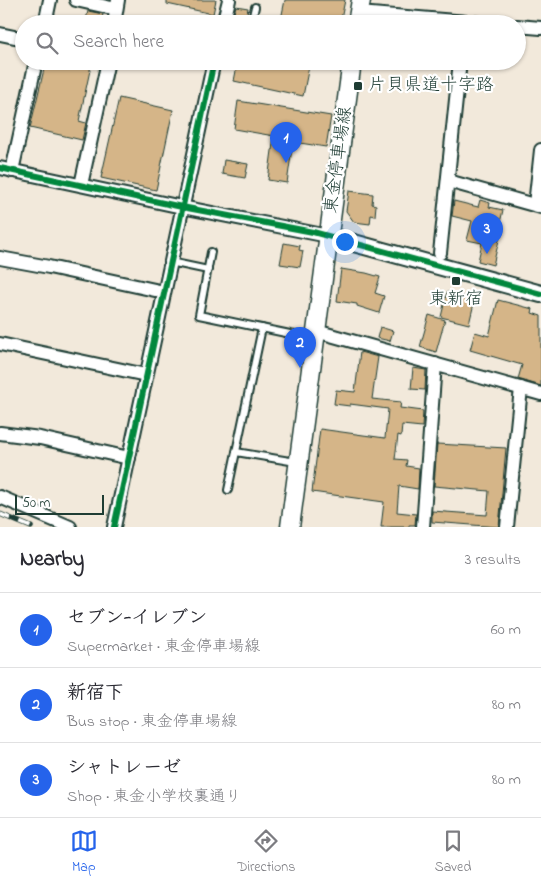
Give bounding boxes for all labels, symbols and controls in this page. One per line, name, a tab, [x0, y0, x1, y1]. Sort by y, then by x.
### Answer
search box	[15, 15, 526, 70]
icon: search	[33, 29, 61, 57]
text: Search here	[73, 29, 164, 56]
place label: 片貝県道十字路	[368, 73, 494, 99]
marker: 片貝県道十字路	[352, 80, 364, 92]
street label: 東金停車場線	[319, 105, 359, 215]
pin: 1	[270, 122, 302, 163]
pin: 3	[471, 213, 503, 254]
your location	[332, 229, 358, 255]
marker: 東新宿	[450, 275, 462, 287]
place label: 東新宿	[429, 287, 483, 313]
pin: 2	[284, 327, 316, 368]
scale bar	[15, 492, 104, 515]
text: 50 m	[22, 493, 50, 514]
text: Nearby	[20, 545, 84, 575]
text: 3 results	[465, 548, 521, 572]
text: セブン-イレブン	[67, 605, 207, 632]
text: 1	[33, 618, 39, 642]
text: 60 m	[491, 618, 521, 642]
text: Supermarket · 東金停車場線	[67, 635, 260, 659]
text: 新宿下	[67, 680, 124, 707]
text: 2	[32, 693, 40, 717]
text: 80 m	[492, 693, 521, 717]
text: Bus stop · 東金停車場線	[67, 710, 237, 734]
text: シャトレーゼ	[67, 755, 181, 782]
text: 3	[33, 768, 39, 792]
text: 80 m	[492, 768, 521, 792]
text: Shop · 東金小学校裏通り	[67, 785, 241, 809]
tab: Map	[70, 827, 98, 878]
tab: Directions	[237, 827, 295, 878]
tab: Saved	[435, 827, 471, 878]

